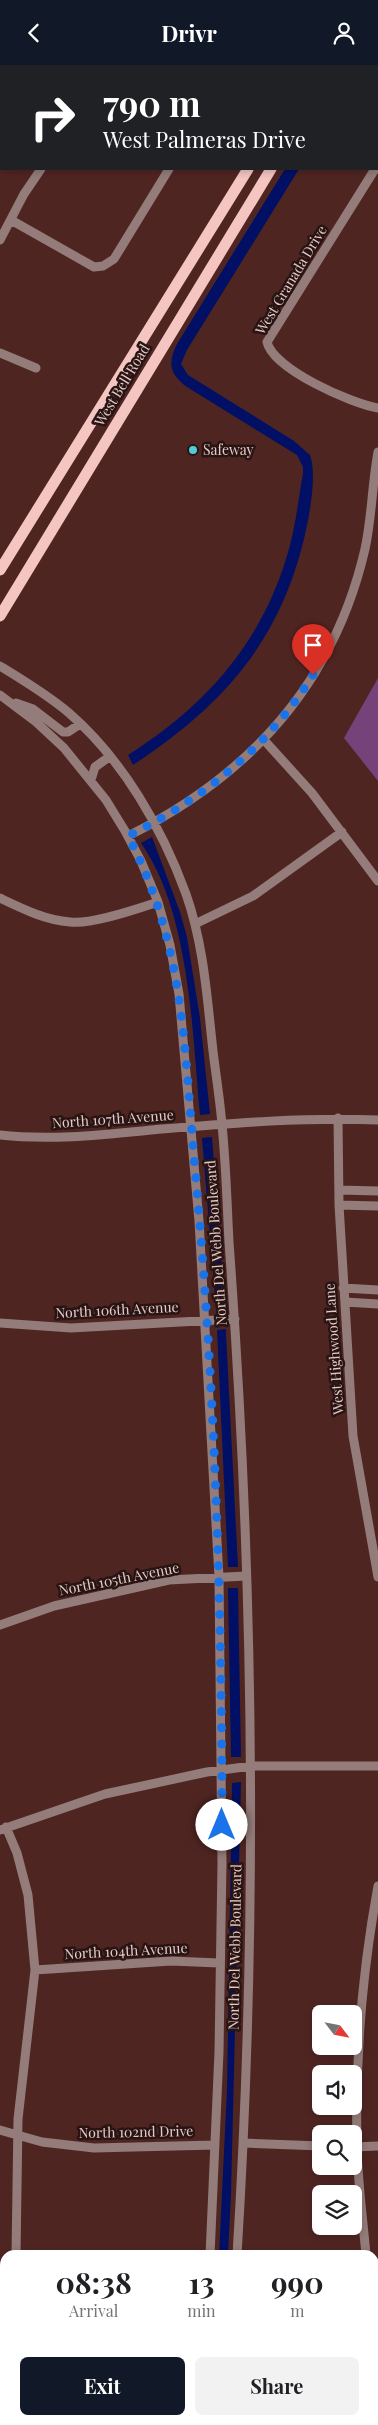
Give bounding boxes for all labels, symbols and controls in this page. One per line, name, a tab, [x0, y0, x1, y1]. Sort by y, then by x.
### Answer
text: Drivr	[161, 18, 217, 48]
icon: back	[20, 19, 48, 47]
icon: person	[330, 19, 358, 47]
text: 790 m	[103, 79, 201, 126]
icon: right	[20, 85, 85, 150]
text: West Palmeras Drive	[103, 124, 306, 154]
street label: West Granada Drive	[250, 222, 331, 339]
street label: West Bell Road	[89, 340, 154, 430]
place label: Safeway	[203, 440, 254, 459]
marker: Safeway	[187, 444, 199, 456]
pin	[292, 624, 334, 675]
icon: arrive	[299, 631, 327, 659]
street label: North 107th Avenue	[52, 1105, 174, 1132]
street label: North Del Webb Boulevard	[200, 1160, 231, 1326]
street label: West Highwood Lane	[319, 1283, 348, 1416]
street label: North 106th Avenue	[55, 1297, 179, 1322]
street label: North 105th Avenue	[57, 1558, 181, 1599]
position arrow	[195, 1798, 247, 1850]
street label: North Del Webb Boulevard	[224, 1864, 245, 2030]
street label: North 104th Avenue	[64, 1938, 188, 1963]
north arrow	[312, 2005, 362, 2055]
map controls	[312, 2005, 362, 2235]
button: sound	[312, 2065, 362, 2115]
street label: North 102nd Drive	[78, 2121, 194, 2142]
button: search	[312, 2125, 362, 2175]
button: layers	[312, 2185, 362, 2235]
text: 08:38	[55, 2262, 132, 2302]
text: 13	[188, 2262, 214, 2302]
text: 990	[271, 2262, 324, 2302]
text: Arrival	[69, 2300, 118, 2321]
text: min	[187, 2300, 216, 2321]
text: m	[290, 2300, 304, 2321]
button: Exit	[20, 2357, 185, 2415]
button: Share	[195, 2357, 359, 2415]

